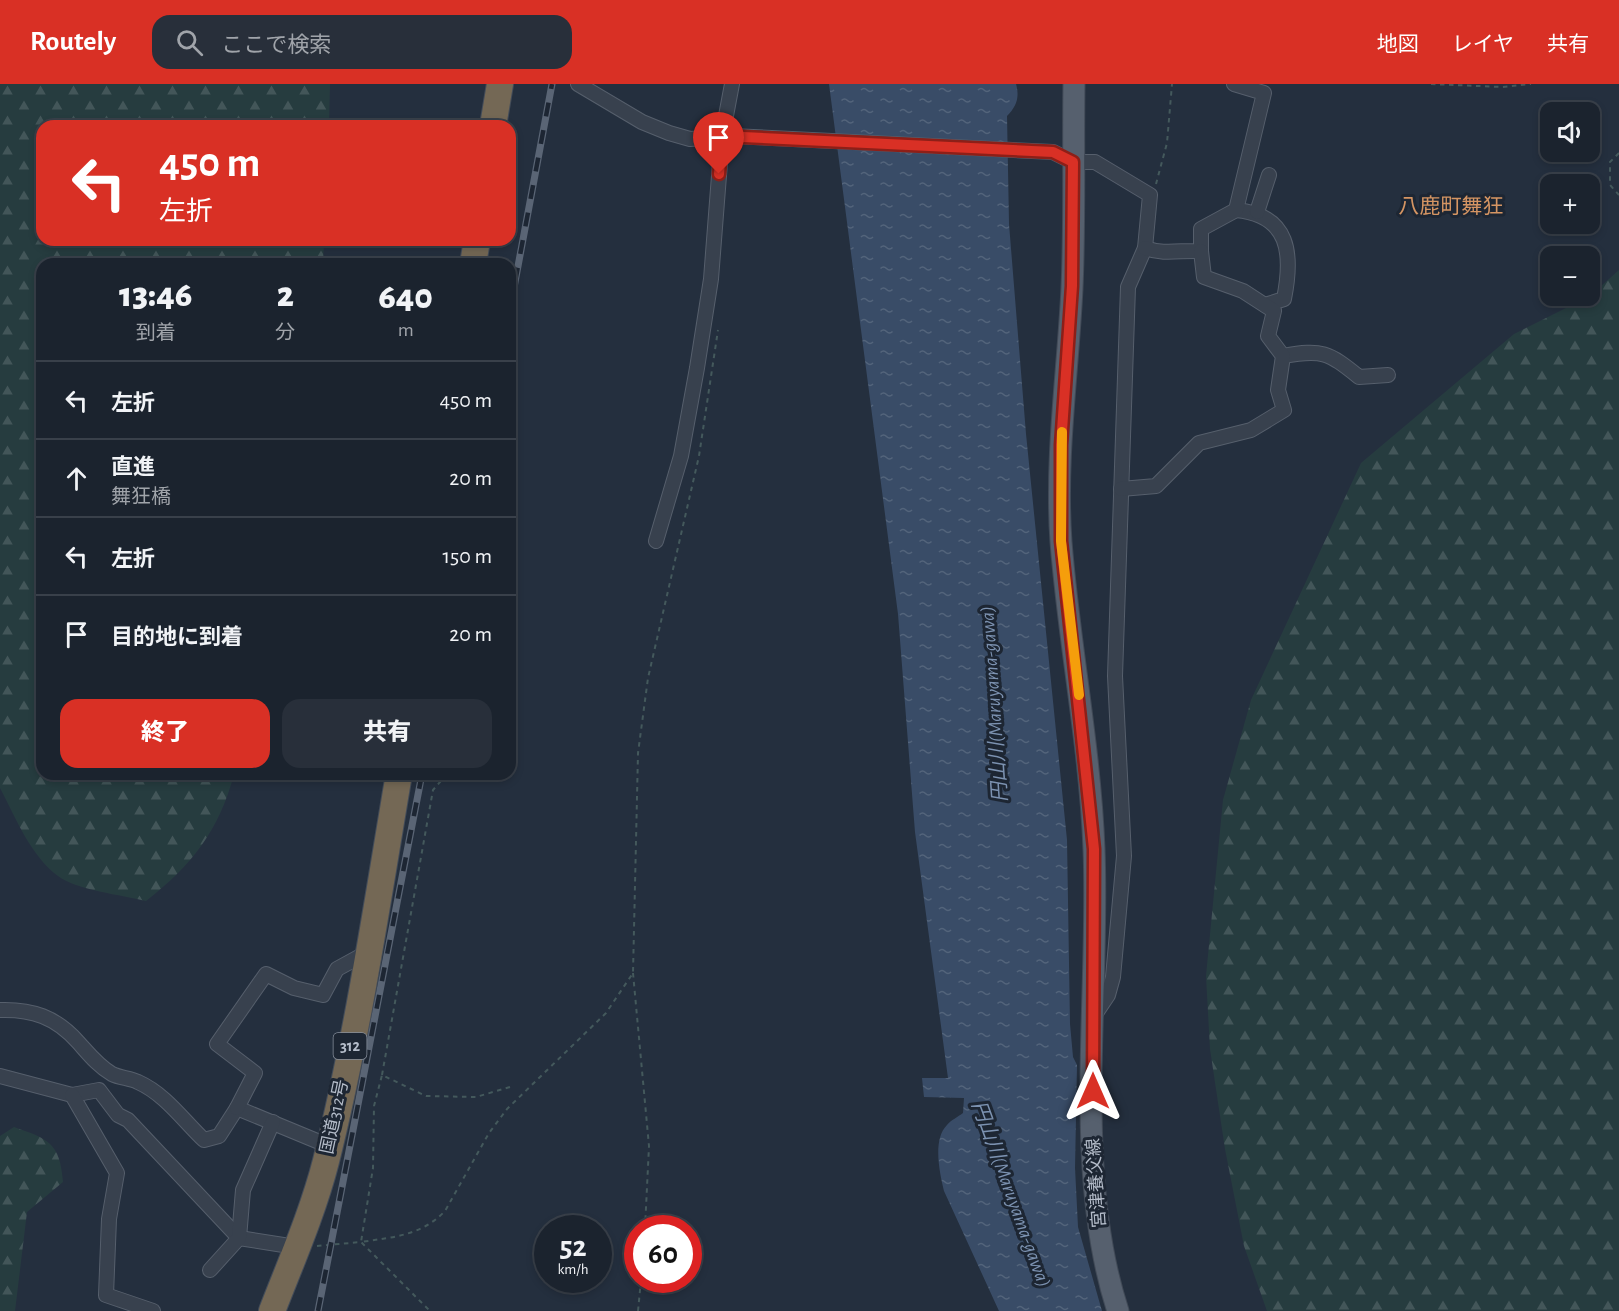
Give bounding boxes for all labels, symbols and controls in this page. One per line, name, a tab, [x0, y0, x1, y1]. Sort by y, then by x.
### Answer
search box	[152, 15, 572, 69]
icon: search	[173, 26, 206, 59]
text: Routely	[30, 28, 116, 56]
text: ここで検索	[221, 34, 331, 56]
text: 地図	[1377, 34, 1419, 55]
text: レイヤ	[1452, 34, 1514, 55]
text: 共有	[1547, 34, 1589, 55]
map controls	[1540, 102, 1600, 306]
button: sound	[1540, 102, 1600, 162]
pin	[693, 112, 744, 174]
icon: arrive	[702, 121, 735, 154]
text: 450 m	[159, 142, 260, 184]
icon: left	[60, 144, 138, 222]
button: +	[1540, 174, 1600, 234]
district label: 八鹿町舞狂	[1399, 195, 1504, 217]
text: 左折	[159, 198, 213, 225]
button: −	[1540, 246, 1600, 306]
text: 13:46	[119, 277, 192, 313]
text: 2	[277, 277, 294, 313]
text: 640	[378, 279, 433, 315]
text: m	[398, 320, 414, 340]
text: 到着	[136, 323, 176, 343]
text: 分	[275, 323, 295, 343]
icon: left	[60, 384, 93, 417]
text: 450 m	[439, 389, 492, 411]
text: 左折	[111, 392, 155, 414]
text: 直進	[111, 456, 155, 478]
icon: ahead	[60, 462, 93, 495]
text: 20 m	[449, 467, 492, 489]
text: 舞狂橋	[111, 487, 171, 507]
icon: left	[60, 540, 93, 573]
text: 150 m	[442, 545, 492, 567]
text: 左折	[111, 548, 155, 570]
water label: 円山川(Maruyama-gawa)	[976, 605, 1011, 803]
icon: arrive	[60, 618, 93, 651]
text: 20 m	[449, 623, 492, 645]
text: 目的地に到着	[111, 626, 243, 648]
button: 終了	[60, 699, 270, 768]
button: 共有	[282, 699, 492, 768]
road number: 312	[334, 1033, 366, 1059]
position arrow	[1061, 1059, 1125, 1123]
street label: 国道312号	[316, 1078, 352, 1156]
water label: 円山川(Maruyama-gawa)	[968, 1098, 1055, 1290]
street label: 宮津養父線	[1083, 1137, 1109, 1229]
speed limit sign: 60	[624, 1215, 702, 1293]
text: 52	[559, 1232, 587, 1262]
text: km/h	[558, 1262, 588, 1277]

